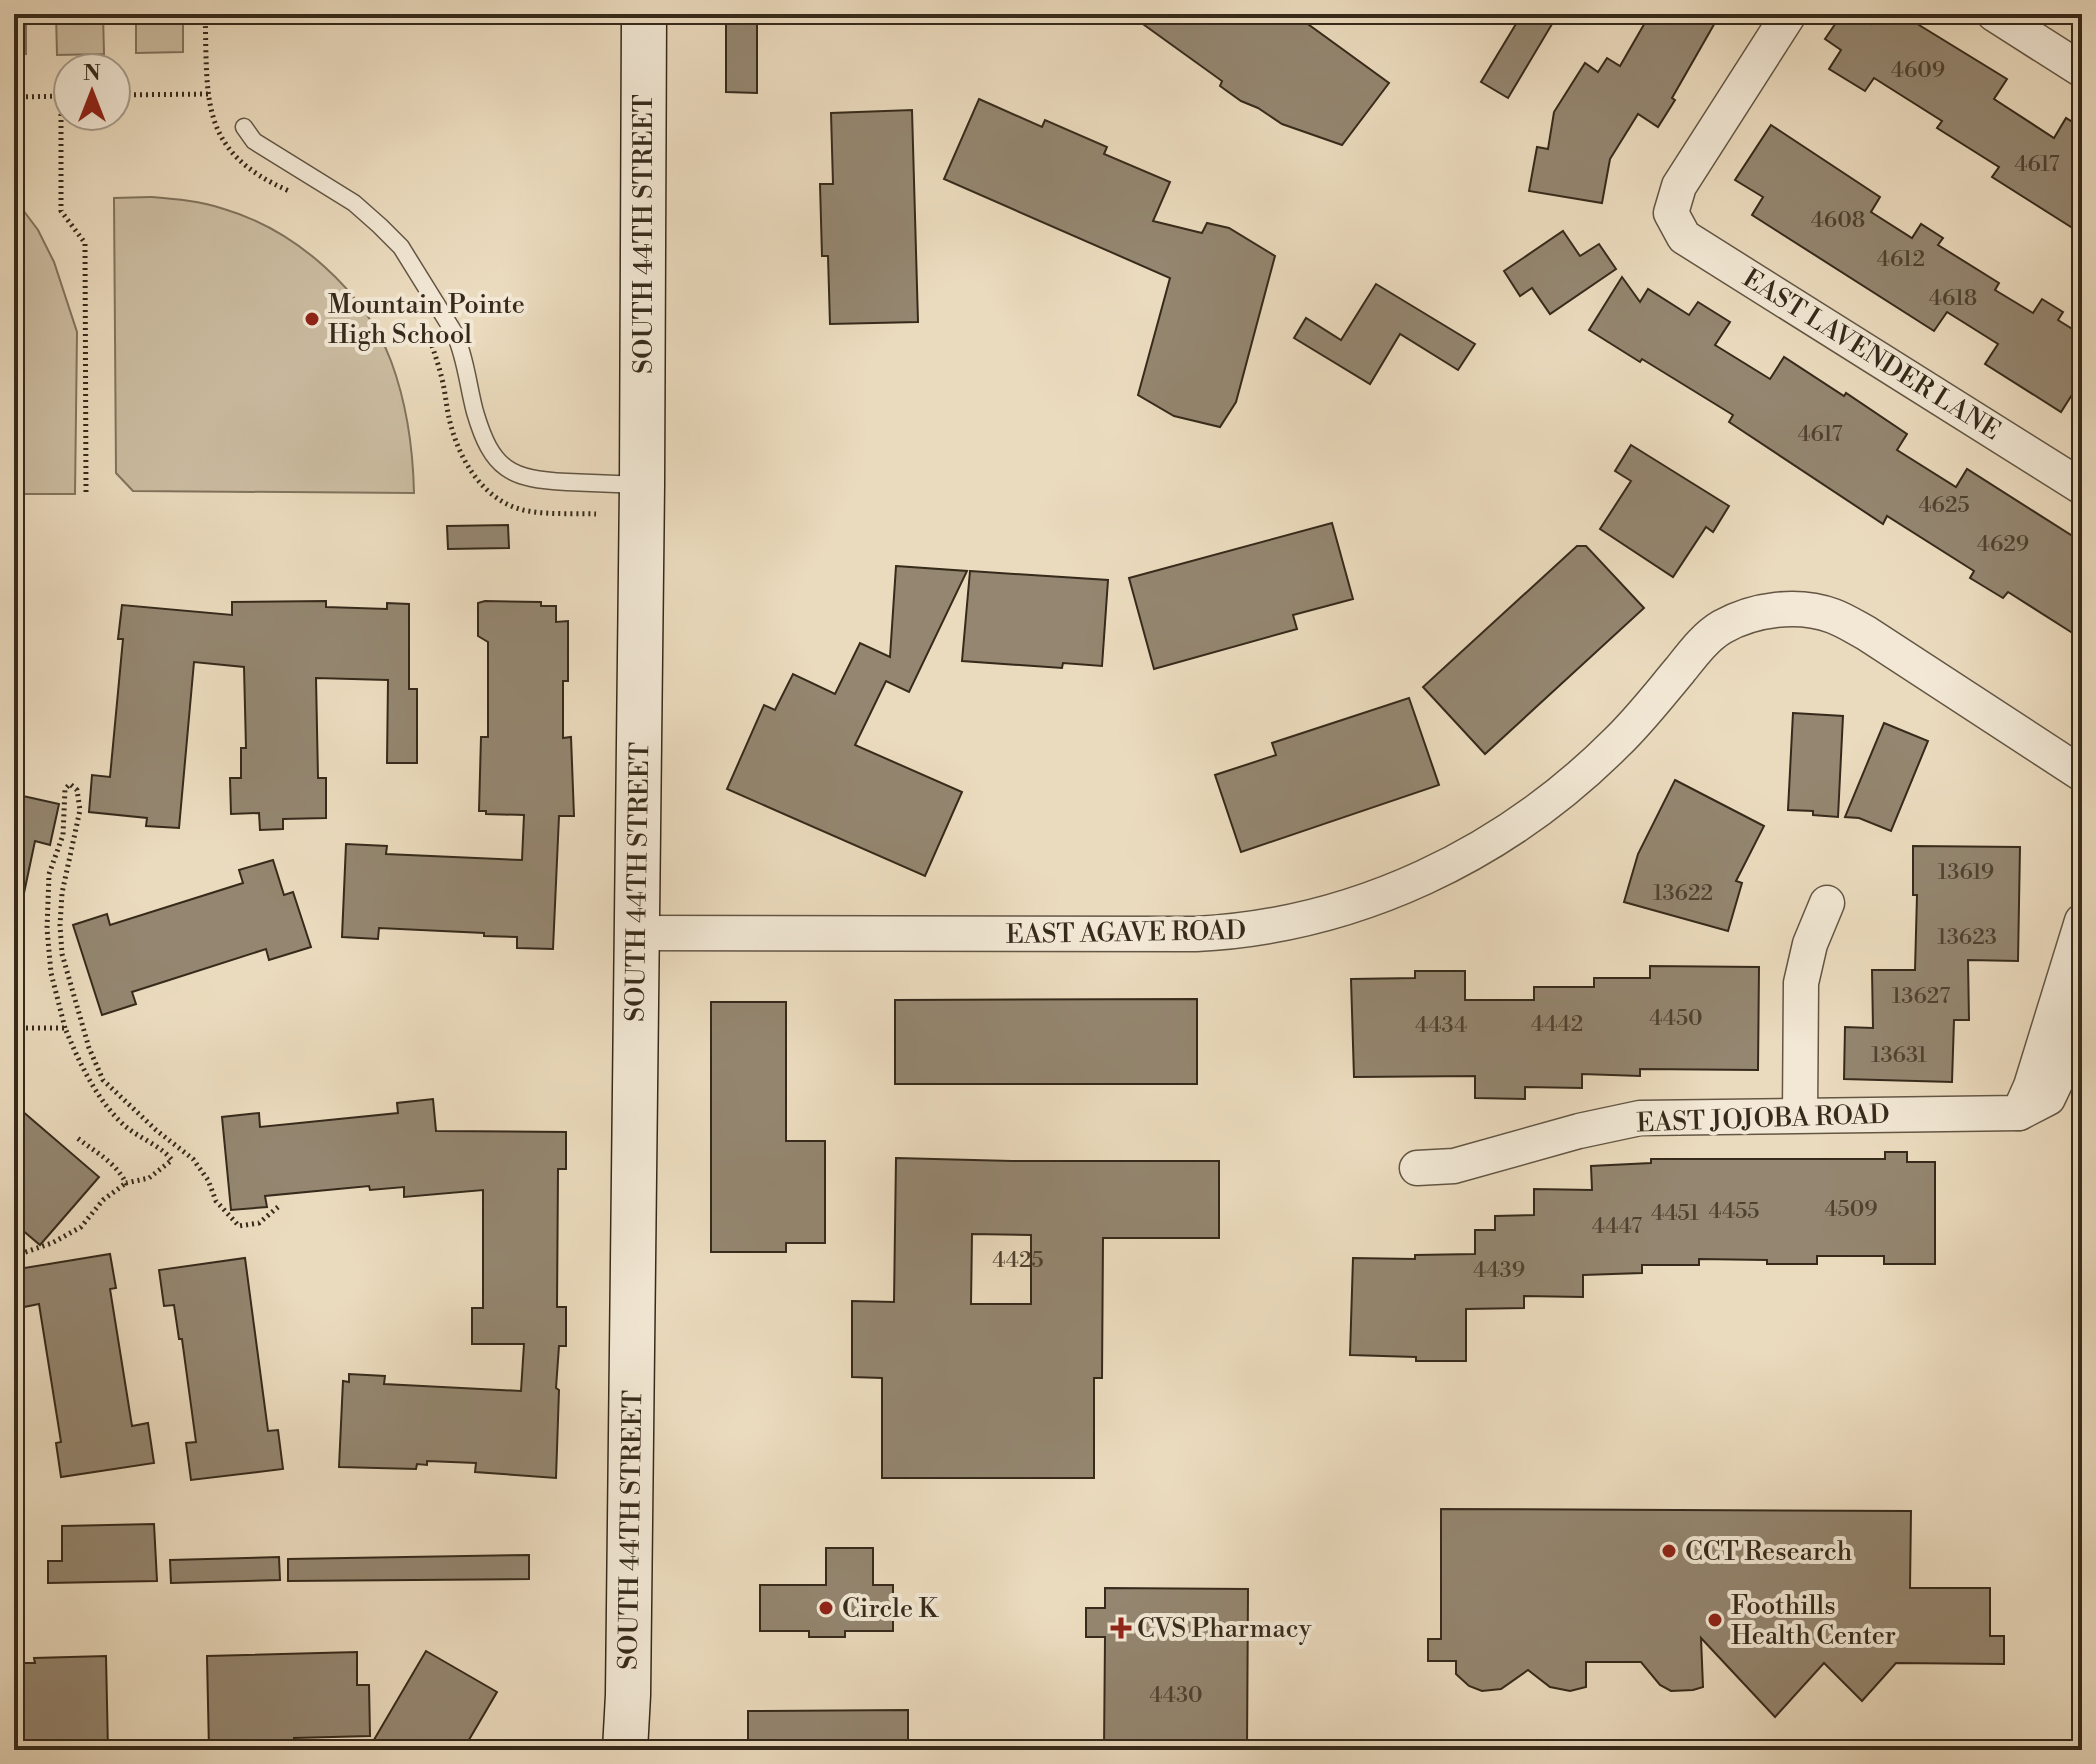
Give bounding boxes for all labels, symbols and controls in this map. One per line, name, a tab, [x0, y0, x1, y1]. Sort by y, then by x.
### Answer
north arrow	[52, 52, 132, 132]
house number: 4609	[1891, 57, 1945, 84]
text: N	[83, 60, 101, 87]
street label: SOUTH 44TH STREET	[628, 94, 660, 374]
house number: 4617	[2014, 151, 2060, 178]
house number: 4608	[1811, 207, 1865, 234]
house number: 4612	[1877, 246, 1925, 273]
street label: EAST LAVENDER LANE	[1737, 262, 2006, 447]
house number: 4618	[1929, 285, 1977, 312]
place label: Mountain Pointe High School	[328, 289, 525, 351]
marker: Mountain Pointe High School	[303, 310, 321, 328]
house number: 4617	[1797, 421, 1843, 448]
house number: 4625	[1918, 492, 1970, 519]
house number: 4629	[1977, 531, 2029, 558]
street label: SOUTH 44TH STREET	[620, 742, 656, 1022]
house number: 13619	[1938, 859, 1994, 886]
house number: 13622	[1653, 880, 1713, 907]
street label: EAST AGAVE ROAD	[1006, 915, 1246, 951]
house number: 13623	[1937, 924, 1997, 951]
house number: 13627	[1892, 983, 1950, 1010]
house number: 4450	[1649, 1005, 1703, 1032]
house number: 4442	[1531, 1011, 1583, 1038]
house number: 4434	[1415, 1012, 1467, 1039]
house number: 13631	[1871, 1042, 1928, 1069]
street label: EAST JOJOBA ROAD	[1636, 1099, 1890, 1139]
house number: 4509	[1824, 1196, 1878, 1223]
house number: 4455	[1709, 1198, 1759, 1225]
house number: 4451	[1651, 1200, 1700, 1227]
house number: 4447	[1592, 1213, 1642, 1240]
house number: 4425	[992, 1247, 1044, 1274]
house number: 4439	[1473, 1257, 1525, 1284]
street label: SOUTH 44TH STREET	[613, 1390, 649, 1670]
place label: CCT Research	[1685, 1536, 1852, 1568]
marker: CCT Research	[1660, 1542, 1678, 1560]
place label: Foothills Health Center	[1731, 1590, 1896, 1652]
place label: Circle K	[842, 1593, 939, 1625]
marker: Circle K	[817, 1599, 835, 1617]
marker: Foothills Health Center	[1706, 1611, 1724, 1629]
place label: CVS Pharmacy	[1137, 1613, 1312, 1645]
marker: CVS Pharmacy	[1112, 1619, 1130, 1637]
house number: 4430	[1149, 1682, 1203, 1709]

